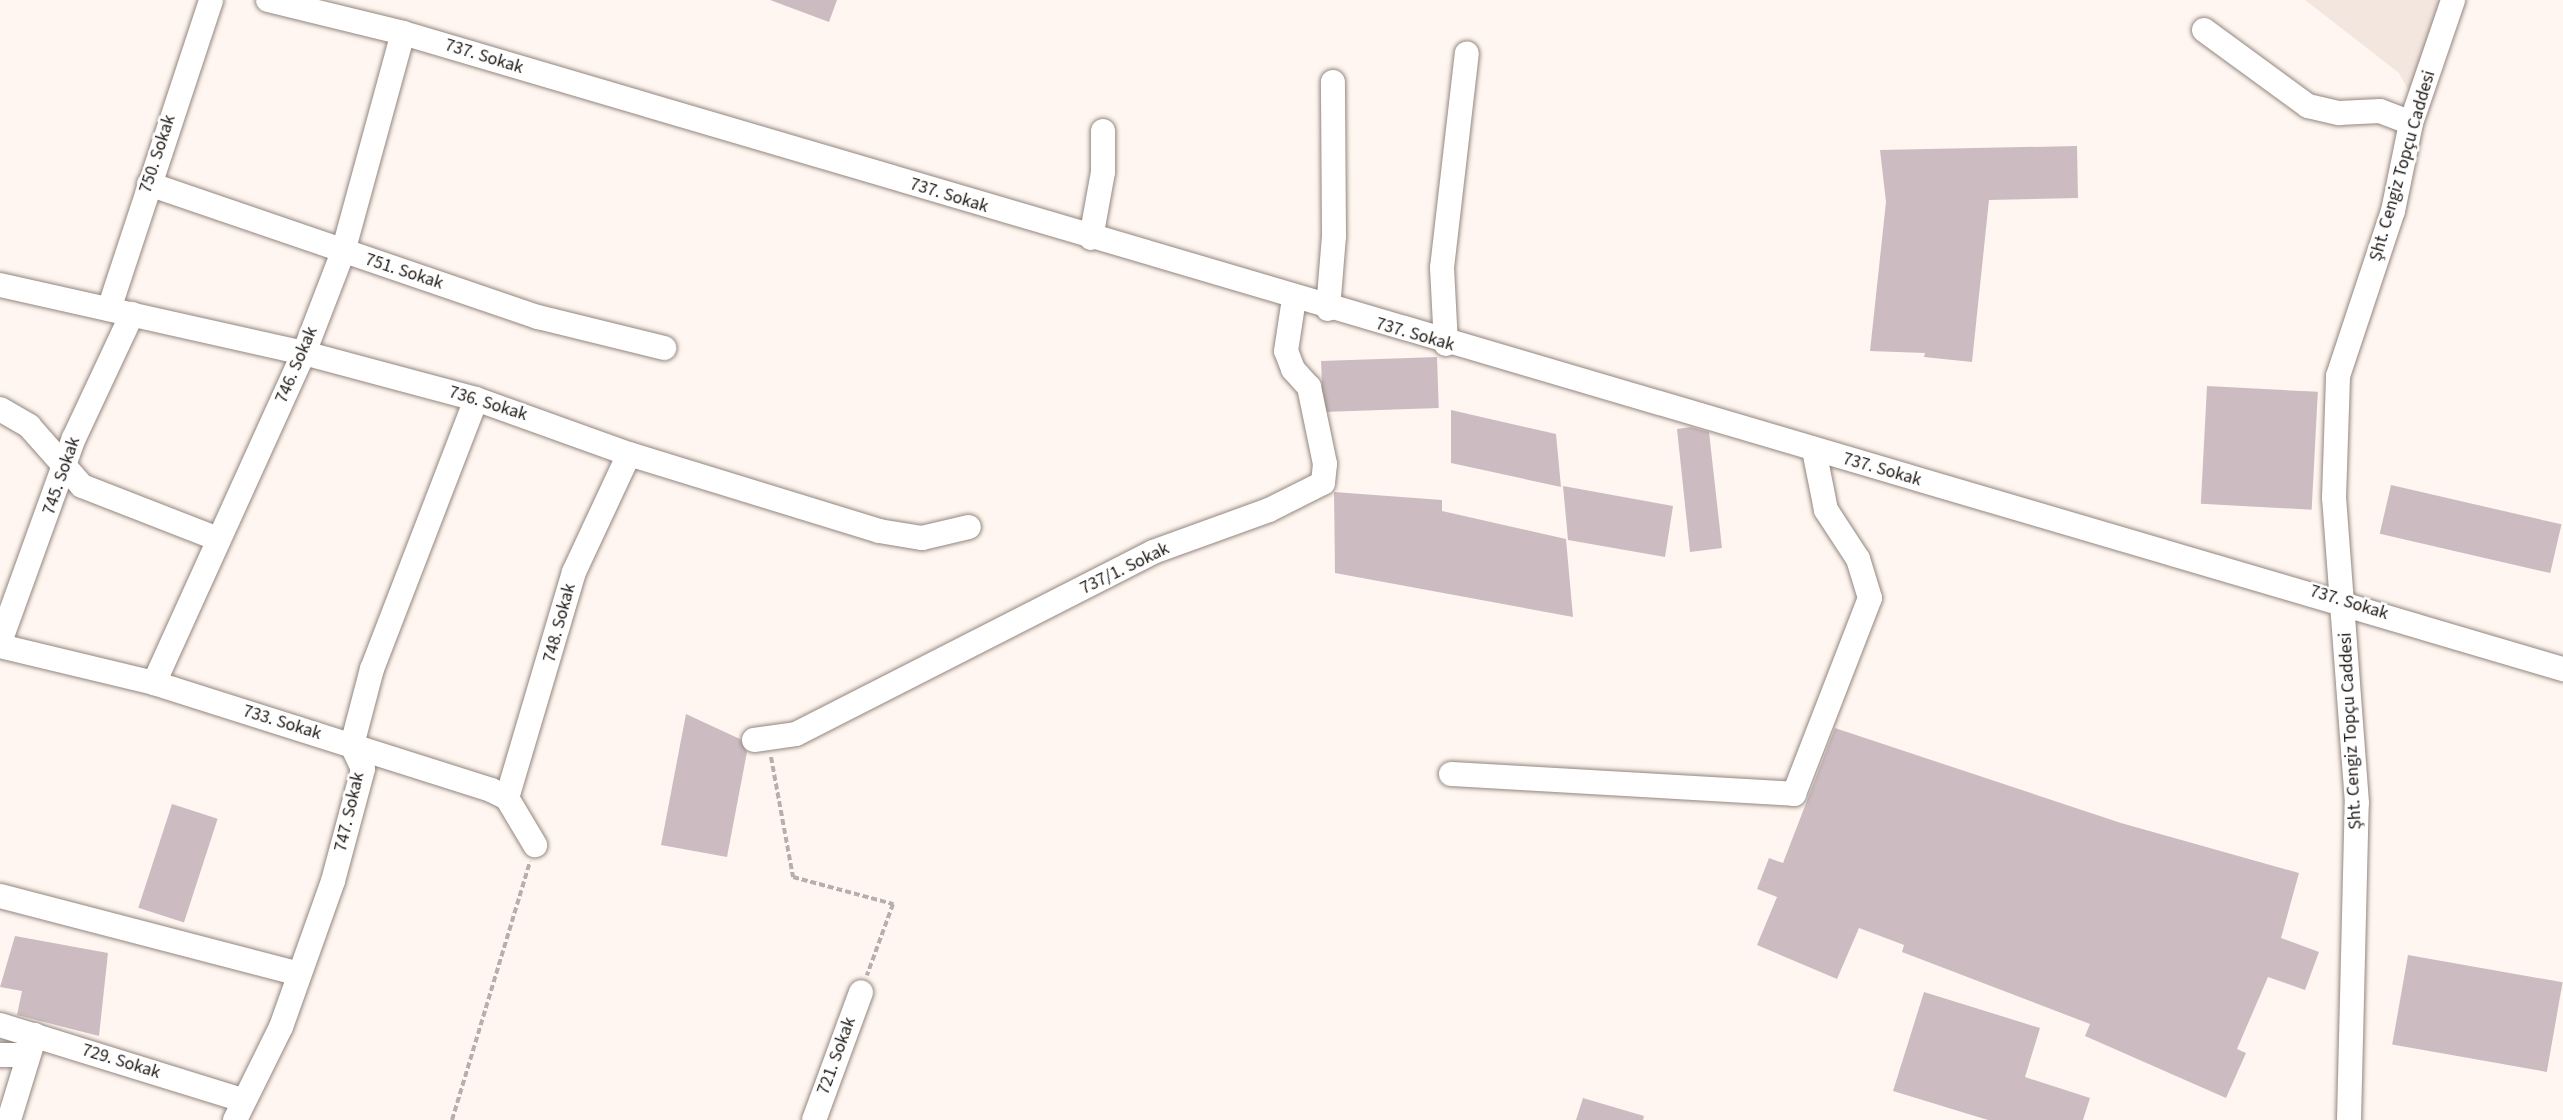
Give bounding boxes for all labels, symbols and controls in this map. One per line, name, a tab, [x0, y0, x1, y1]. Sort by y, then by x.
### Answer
street label: 737. Sokak	[442, 35, 526, 79]
street label: Şht. Cengiz Topçu Caddesi	[2365, 68, 2441, 264]
street label: 750. Sokak	[135, 112, 181, 196]
street label: 737. Sokak	[907, 174, 991, 218]
street label: 751. Sokak	[362, 249, 446, 295]
street label: 737. Sokak	[1373, 313, 1457, 357]
street label: 746. Sokak	[271, 323, 323, 407]
street label: 736. Sokak	[446, 382, 530, 426]
street label: 745. Sokak	[39, 434, 85, 518]
street label: 737. Sokak	[1840, 448, 1924, 492]
street label: 737/1. Sokak	[1077, 538, 1173, 600]
street label: 748. Sokak	[539, 581, 581, 665]
street label: 737. Sokak	[2307, 581, 2391, 625]
street label: Şht. Cengiz Topçu Caddesi	[2335, 632, 2367, 830]
street label: 733. Sokak	[240, 701, 324, 745]
street label: 747. Sokak	[330, 770, 370, 854]
street label: 721. Sokak	[813, 1014, 861, 1098]
street label: 729. Sokak	[79, 1040, 163, 1084]

